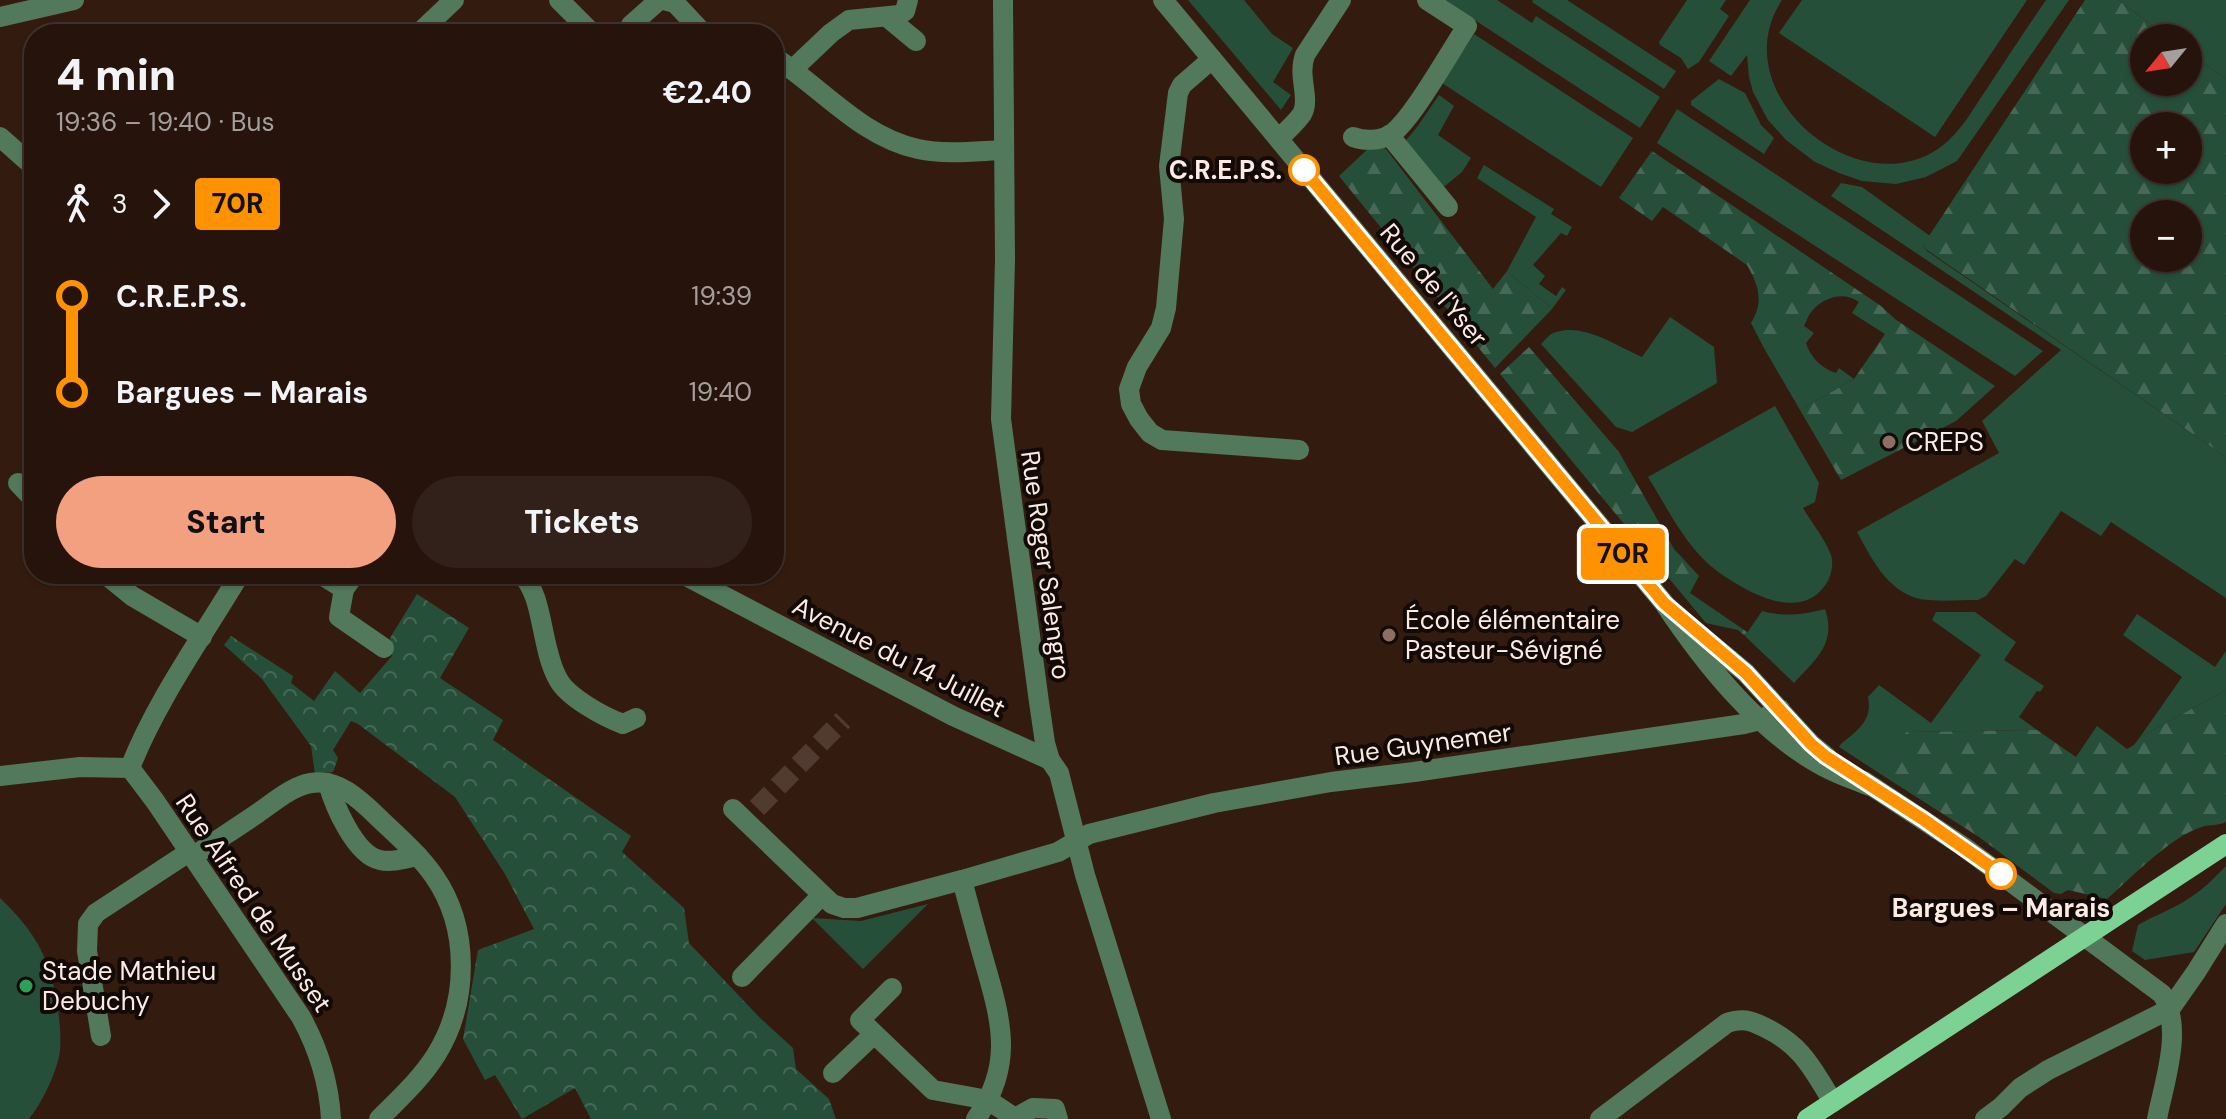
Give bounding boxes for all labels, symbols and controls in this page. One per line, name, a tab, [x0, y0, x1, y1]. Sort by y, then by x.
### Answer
north arrow	[2130, 24, 2202, 96]
map controls	[2130, 24, 2202, 272]
text: 4 min	[56, 46, 176, 104]
text: €2.40	[663, 73, 752, 112]
text: 19:36 – 19:40 · Bus	[56, 105, 274, 139]
button: +	[2130, 112, 2202, 184]
place label: C.R.E.P.S.	[1169, 153, 1282, 187]
marker: C.R.E.P.S.	[1289, 155, 1319, 185]
icon: walk	[56, 182, 100, 226]
icon: forward	[139, 182, 183, 226]
text: 70R	[211, 185, 264, 222]
text: 3	[112, 187, 127, 221]
button: −	[2130, 200, 2202, 272]
street label: Rue de l'Yser	[1373, 216, 1495, 354]
text: C.R.E.P.S.	[116, 277, 247, 316]
text: 19:39	[691, 279, 752, 313]
text: Bargues – Marais	[116, 373, 368, 412]
text: 19:40	[689, 375, 752, 409]
place label: CREPS	[1905, 425, 1984, 459]
marker: CREPS	[1880, 433, 1898, 451]
street label: Rue Roger Salengro	[1013, 448, 1079, 682]
button: Start	[56, 476, 396, 568]
button: Tickets	[412, 476, 752, 568]
line badge: 70R	[1577, 528, 1669, 580]
text: 70R	[1597, 535, 1649, 572]
street label: Avenue du 14 Juillet	[787, 589, 1011, 725]
place label: École élémentaire Pasteur-Sévigné	[1405, 603, 1620, 667]
marker: École élémentaire Pasteur-Sévigné	[1380, 626, 1398, 644]
street label: Rue Guynemer	[1332, 715, 1514, 773]
street label: Rue Alfred de Musset	[168, 787, 340, 1019]
marker: Bargues – Marais	[1986, 859, 2016, 889]
place label: Bargues – Marais	[1892, 891, 2110, 925]
place label: Stade Mathieu Debuchy	[42, 954, 216, 1018]
marker: Stade Mathieu Debuchy	[17, 977, 35, 995]

